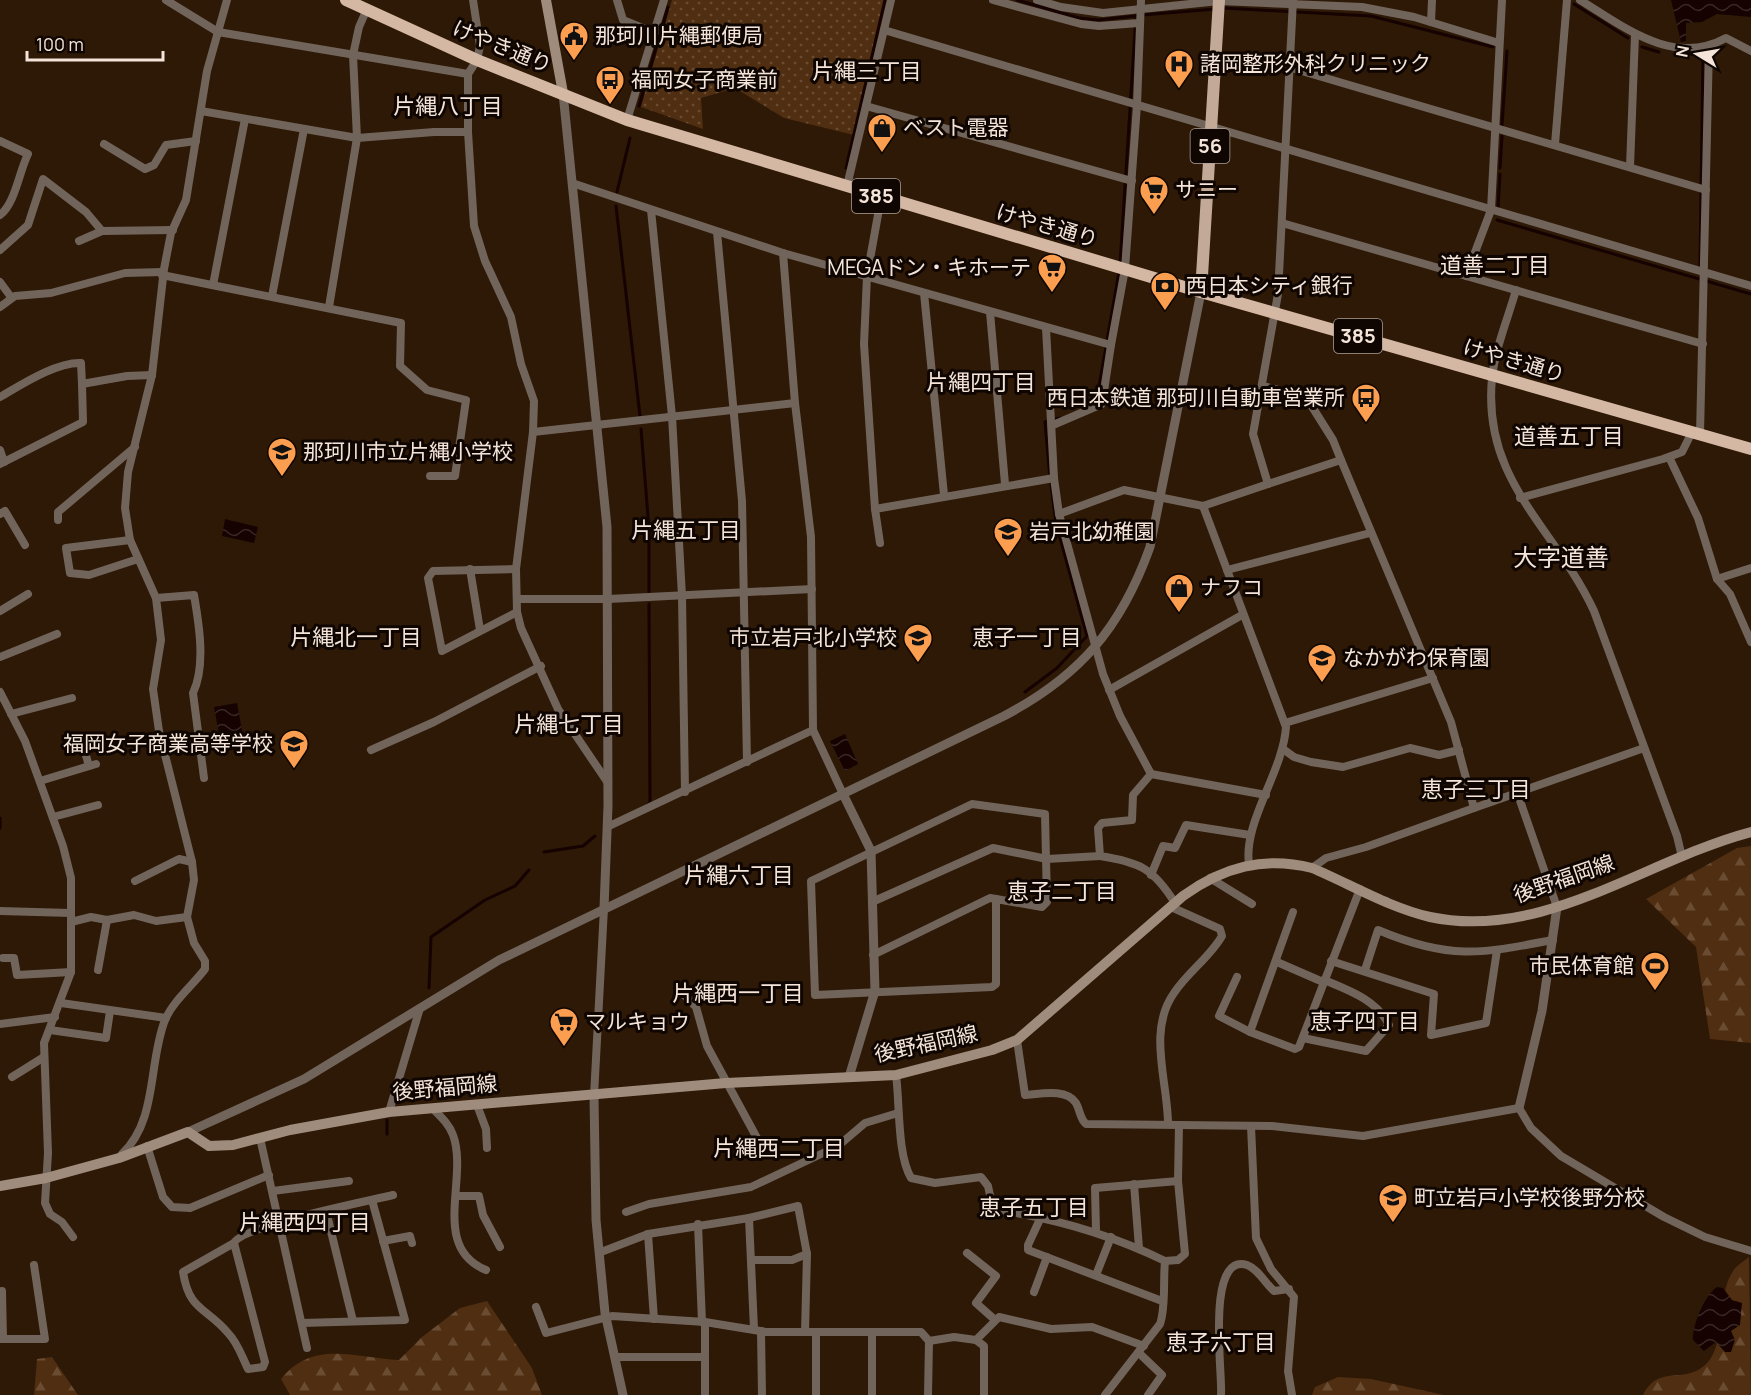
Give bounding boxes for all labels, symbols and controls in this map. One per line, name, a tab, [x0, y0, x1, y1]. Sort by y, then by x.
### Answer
street label: けやき通り	[448, 13, 556, 79]
public building icon: 那珂川片縄郵便局	[558, 20, 590, 62]
place label: 那珂川片縄郵便局	[595, 21, 763, 49]
scale bar	[27, 24, 164, 62]
north arrow	[1667, 24, 1727, 84]
text: 100 m	[36, 32, 84, 56]
text: N	[1670, 43, 1694, 59]
hospital icon: 諸岡整形外科クリニック	[1163, 48, 1195, 90]
place label: 諸岡整形外科クリニック	[1200, 49, 1431, 77]
district label: 片縄三丁目	[812, 56, 922, 86]
bus stop icon: 福岡女子商業前	[594, 64, 626, 106]
place label: 福岡女子商業前	[631, 65, 778, 93]
district label: 片縄八丁目	[393, 91, 503, 121]
shop icon: ベスト電器	[866, 112, 898, 154]
place label: ベスト電器	[903, 113, 1008, 141]
road number: 56	[1190, 129, 1230, 163]
supermarket icon: サニー	[1138, 174, 1170, 216]
place label: サニー	[1175, 175, 1238, 203]
road number: 385	[852, 179, 900, 213]
street label: けやき通り	[993, 197, 1102, 253]
district label: 道善二丁目	[1440, 250, 1550, 280]
supermarket icon: MEGAドン・キホーテ	[1036, 252, 1068, 294]
place label: MEGAドン・キホーテ	[827, 253, 1031, 281]
bank icon: 西日本シティ銀行	[1149, 270, 1181, 312]
place label: 西日本シティ銀行	[1186, 271, 1353, 299]
road number: 385	[1334, 319, 1382, 353]
street label: けやき通り	[1460, 332, 1569, 388]
district label: 片縄四丁目	[926, 367, 1036, 397]
bus stop icon: 西日本鉄道 那珂川自動車営業所	[1350, 382, 1382, 424]
place label: 西日本鉄道 那珂川自動車営業所	[1047, 383, 1345, 411]
district label: 道善五丁目	[1514, 421, 1624, 451]
school or university icon: 那珂川市立片縄小学校	[266, 436, 298, 478]
place label: 那珂川市立片縄小学校	[303, 437, 513, 465]
district label: 片縄五丁目	[631, 515, 741, 545]
school or university icon: 岩戸北幼稚園	[992, 516, 1024, 558]
place label: 岩戸北幼稚園	[1029, 517, 1155, 545]
district label: 大字道善	[1513, 540, 1609, 573]
shop icon: ナフコ	[1163, 572, 1195, 614]
place label: ナフコ	[1200, 573, 1263, 601]
district label: 片縄北一丁目	[290, 622, 422, 652]
school or university icon: 市立岩戸北小学校	[902, 622, 934, 664]
district label: 恵子一丁目	[972, 622, 1082, 652]
place label: 市立岩戸北小学校	[729, 623, 897, 651]
school or university icon: なかがわ保育園	[1306, 642, 1338, 684]
place label: なかがわ保育園	[1343, 643, 1490, 671]
district label: 片縄七丁目	[514, 709, 624, 739]
school or university icon: 福岡女子商業高等学校	[278, 728, 310, 770]
place label: 福岡女子商業高等学校	[63, 729, 273, 757]
district label: 恵子三丁目	[1421, 774, 1531, 804]
street label: 後野福岡線	[1509, 848, 1618, 908]
district label: 片縄六丁目	[684, 860, 794, 890]
district label: 恵子二丁目	[1007, 876, 1117, 906]
sports icon: 市民体育館	[1639, 950, 1671, 992]
place label: 市民体育館	[1529, 951, 1634, 979]
district label: 片縄西一丁目	[672, 978, 804, 1008]
supermarket icon: マルキョウ	[548, 1006, 580, 1048]
district label: 恵子四丁目	[1310, 1006, 1420, 1036]
place label: マルキョウ	[585, 1007, 690, 1035]
street label: 後野福岡線	[872, 1018, 980, 1068]
street label: 後野福岡線	[391, 1068, 498, 1106]
district label: 片縄西二丁目	[713, 1133, 845, 1163]
school or university icon: 町立岩戸小学校後野分校	[1377, 1182, 1409, 1224]
place label: 町立岩戸小学校後野分校	[1414, 1183, 1645, 1211]
district label: 恵子五丁目	[979, 1192, 1089, 1222]
district label: 片縄西四丁目	[239, 1207, 371, 1237]
district label: 恵子六丁目	[1166, 1327, 1276, 1357]

